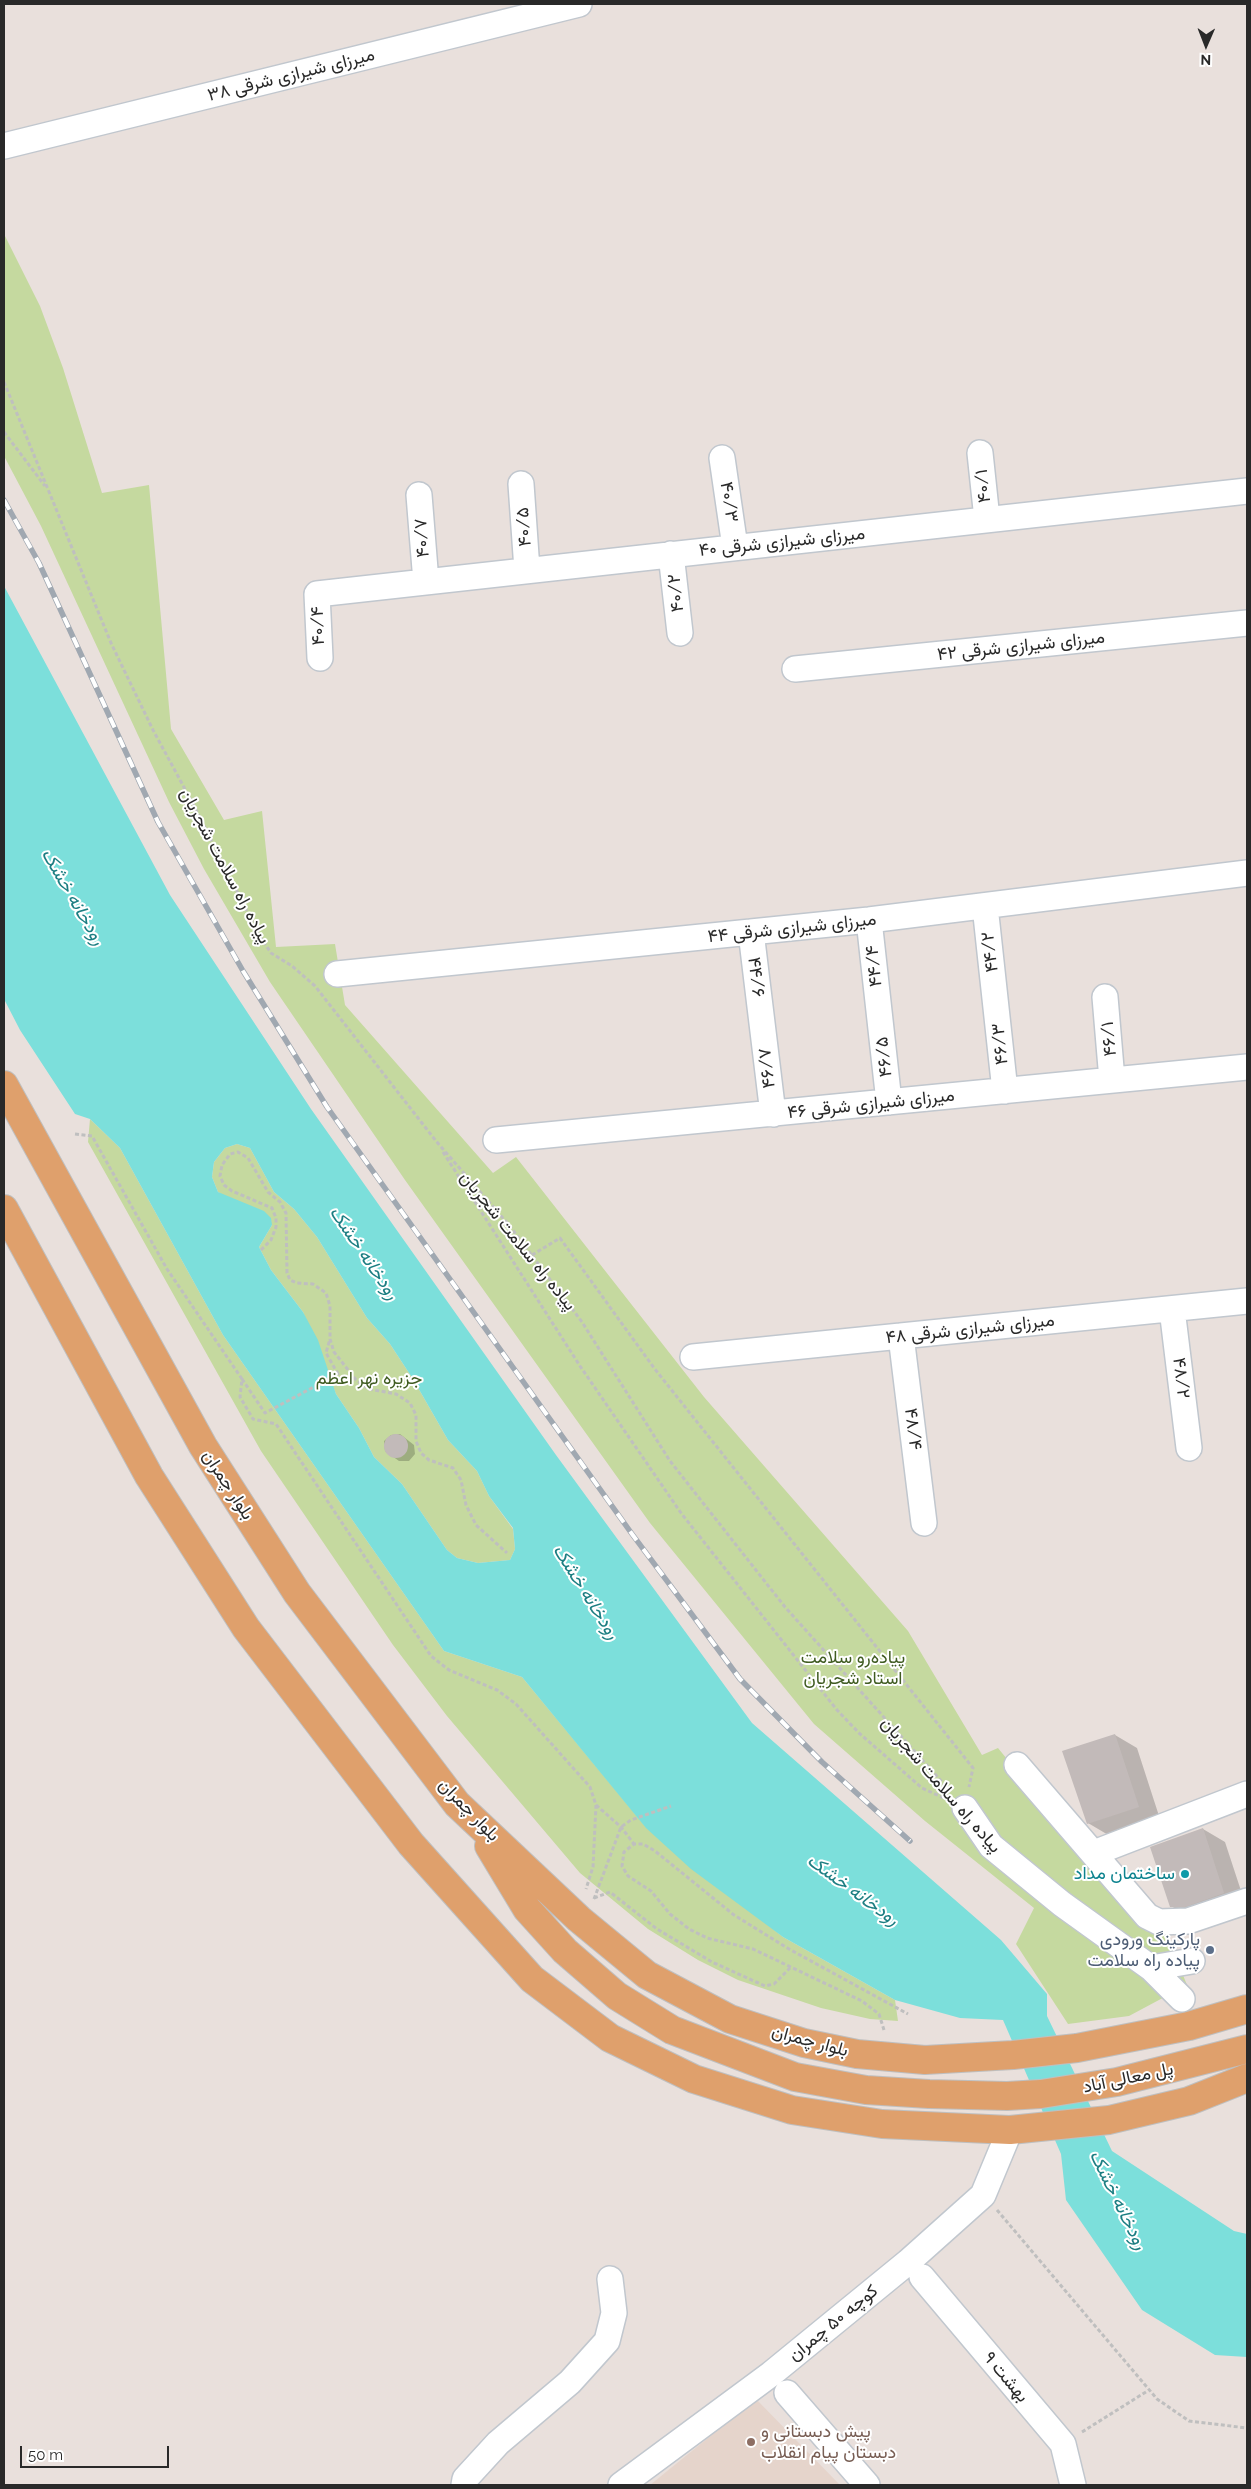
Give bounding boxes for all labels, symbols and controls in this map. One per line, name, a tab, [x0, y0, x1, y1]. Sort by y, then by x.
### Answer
north arrow	[1181, 20, 1231, 70]
street label: ۳۸ میرزای شیرازی شرقی	[205, 44, 377, 106]
text: N	[1200, 52, 1211, 68]
street label: ۴۰/۱	[970, 468, 996, 504]
street label: ۴۰/۳	[715, 480, 743, 524]
street label: ۴۰/۵	[512, 507, 536, 547]
street label: ۴۰/۷	[410, 518, 434, 558]
street label: ۴۰ میرزای شیرازی شرقی	[698, 523, 866, 561]
street label: ۴۰/۲	[663, 573, 689, 613]
street label: ۴۰/۴	[307, 606, 329, 646]
street label: ۴۲ میرزای شیرازی شرقی	[936, 626, 1106, 666]
street label: پیاده راه سلامت شجریان	[175, 785, 275, 947]
water label: رودخانه خشک	[36, 844, 110, 950]
street label: ۴۴ میرزای شیرازی شرقی	[707, 908, 877, 948]
street label: ۴۴/۲	[977, 930, 1003, 974]
street label: ۴۴/۴	[861, 944, 887, 988]
street label: ۴۴/۶	[743, 956, 769, 998]
street label: ۴۶/۱	[1097, 1021, 1121, 1057]
street label: ۴۶/۳	[987, 1022, 1013, 1066]
street label: ۴۶/۵	[871, 1036, 897, 1078]
street label: ۴۶/۷	[754, 1047, 780, 1089]
street label: ۴۶ میرزای شیرازی شرقی	[786, 1084, 956, 1124]
street label: پیاده راه سلامت شجریان	[455, 1167, 581, 1315]
water label: رودخانه خشک	[324, 1202, 404, 1304]
street label: ۴۸ میرزای شیرازی شرقی	[884, 1309, 1056, 1349]
street label: ۴۸/۲	[1168, 1356, 1194, 1400]
park label: جزیره نهر اعظم	[316, 1368, 422, 1390]
street label: ۴۸/۴	[900, 1407, 926, 1451]
street label: بلوار چمران	[198, 1446, 258, 1524]
water label: رودخانه خشک	[548, 1540, 624, 1644]
park label: پیاده‌رو سلامت استاد شجریان	[801, 1647, 905, 1690]
street label: پیاده راه سلامت شجریان	[876, 1713, 1006, 1857]
street label: بلوار چمران	[434, 1774, 504, 1846]
water label: رودخانه خشک	[803, 1849, 903, 1931]
place label: ساختمان مداد	[1074, 1863, 1175, 1885]
marker: ساختمان مداد	[1179, 1868, 1191, 1880]
place label: پارکینگ ورودی پیاده راه سلامت	[1088, 1929, 1200, 1972]
marker: پارکینگ ورودی پیاده راه سلامت	[1204, 1944, 1216, 1956]
street label: بلوار چمران	[769, 2020, 851, 2062]
street label: پل معالی آباد	[1081, 2058, 1175, 2098]
water label: رودخانه خشک	[1084, 2146, 1152, 2254]
street label: کوچه ۵۰ چمران	[784, 2280, 882, 2366]
street label: ۹ بهشت	[979, 2347, 1033, 2407]
place label: پیش دبستانی و دبستان پیام انقلاب	[761, 2421, 896, 2464]
scale bar	[22, 2436, 171, 2468]
marker: پیش دبستانی و دبستان پیام انقلاب	[745, 2436, 757, 2448]
text: 50 m	[28, 2446, 63, 2464]

